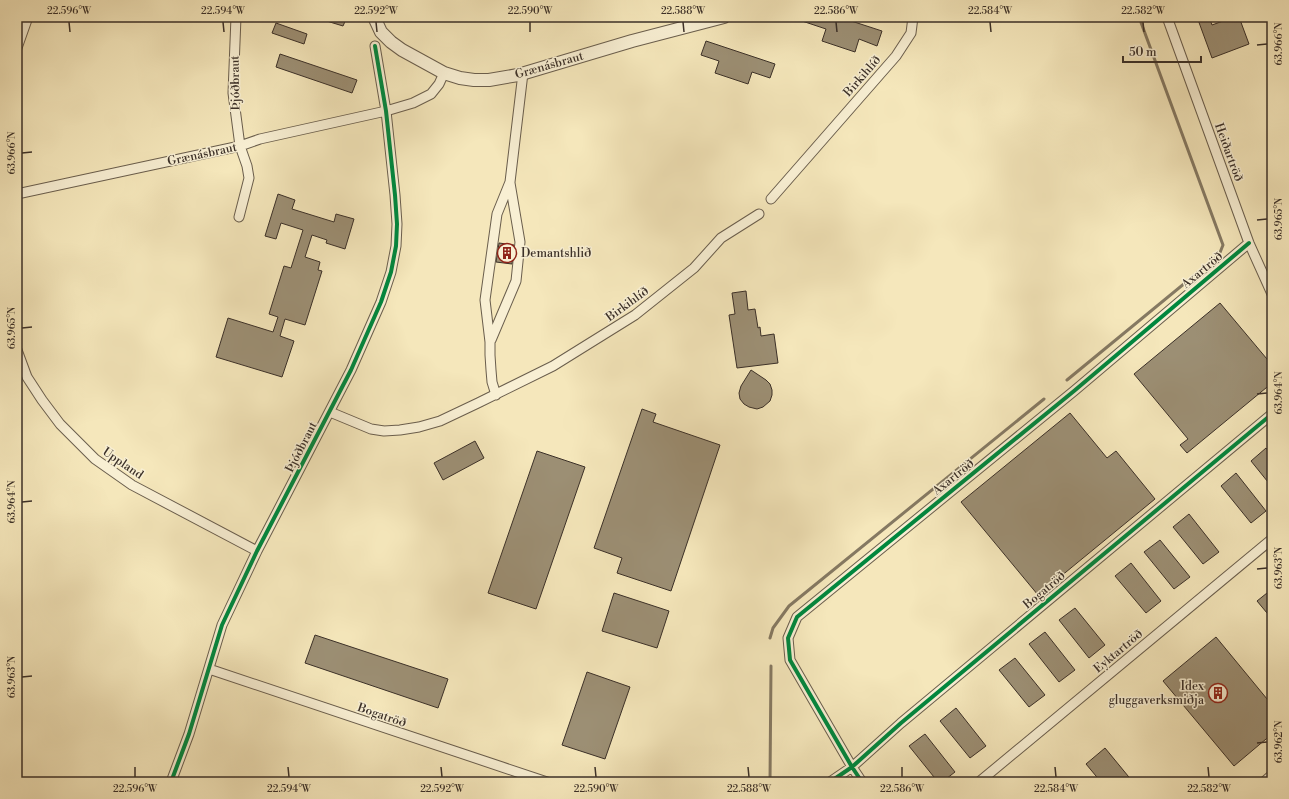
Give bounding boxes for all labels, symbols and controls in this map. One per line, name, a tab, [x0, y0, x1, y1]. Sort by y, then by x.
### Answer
text: 22.596°W	[47, 5, 92, 17]
text: 22.594°W	[201, 5, 246, 17]
text: 22.592°W	[354, 5, 399, 17]
text: 22.590°W	[508, 5, 553, 17]
text: 22.588°W	[661, 5, 706, 17]
text: 22.586°W	[814, 5, 859, 17]
text: 22.584°W	[968, 5, 1013, 17]
text: 22.582°W	[1121, 5, 1166, 17]
text: 63.966°N	[1273, 22, 1285, 66]
scale bar	[1123, 38, 1201, 64]
text: 50 m	[1129, 45, 1157, 60]
street label: Grænásbraut	[513, 48, 586, 82]
street label: Birkihlíð	[840, 53, 884, 101]
street label: Þjóðbraut	[228, 55, 243, 111]
street label: Heiðartröð	[1211, 121, 1246, 184]
text: 63.966°N	[6, 131, 18, 175]
street label: Grænásbraut	[166, 140, 239, 169]
text: 63.965°N	[1273, 197, 1285, 240]
building icon: Demantshlið	[496, 242, 518, 264]
place label: Demantshlið	[521, 246, 591, 261]
street label: Axartröð	[1178, 249, 1226, 293]
street label: Birkihlíð	[602, 284, 652, 326]
text: 63.965°N	[6, 306, 18, 349]
text: 63.964°N	[1273, 371, 1285, 415]
street label: Þjóðbraut	[282, 419, 321, 475]
street label: Uppland	[99, 444, 146, 483]
street label: Axartröð	[929, 456, 977, 499]
text: 63.964°N	[6, 480, 18, 524]
text: 63.963°N	[1273, 546, 1285, 589]
street label: Bogatröð	[1019, 568, 1069, 613]
street label: Eyktartröð	[1091, 627, 1146, 676]
text: 63.963°N	[6, 655, 18, 698]
place label: Idex gluggaverksmiðja	[1109, 679, 1205, 708]
building icon: Idex gluggaverksmiðja	[1207, 682, 1229, 704]
street label: Bogatröð	[355, 700, 408, 731]
text: 63.962°N	[1273, 720, 1285, 763]
text: 22.596°W	[113, 783, 158, 795]
text: 22.594°W	[267, 783, 312, 795]
text: 22.592°W	[420, 783, 465, 795]
text: 22.590°W	[574, 783, 619, 795]
text: 22.588°W	[727, 783, 772, 795]
text: 22.586°W	[880, 783, 925, 795]
text: 22.584°W	[1034, 783, 1079, 795]
text: 22.582°W	[1187, 783, 1232, 795]

